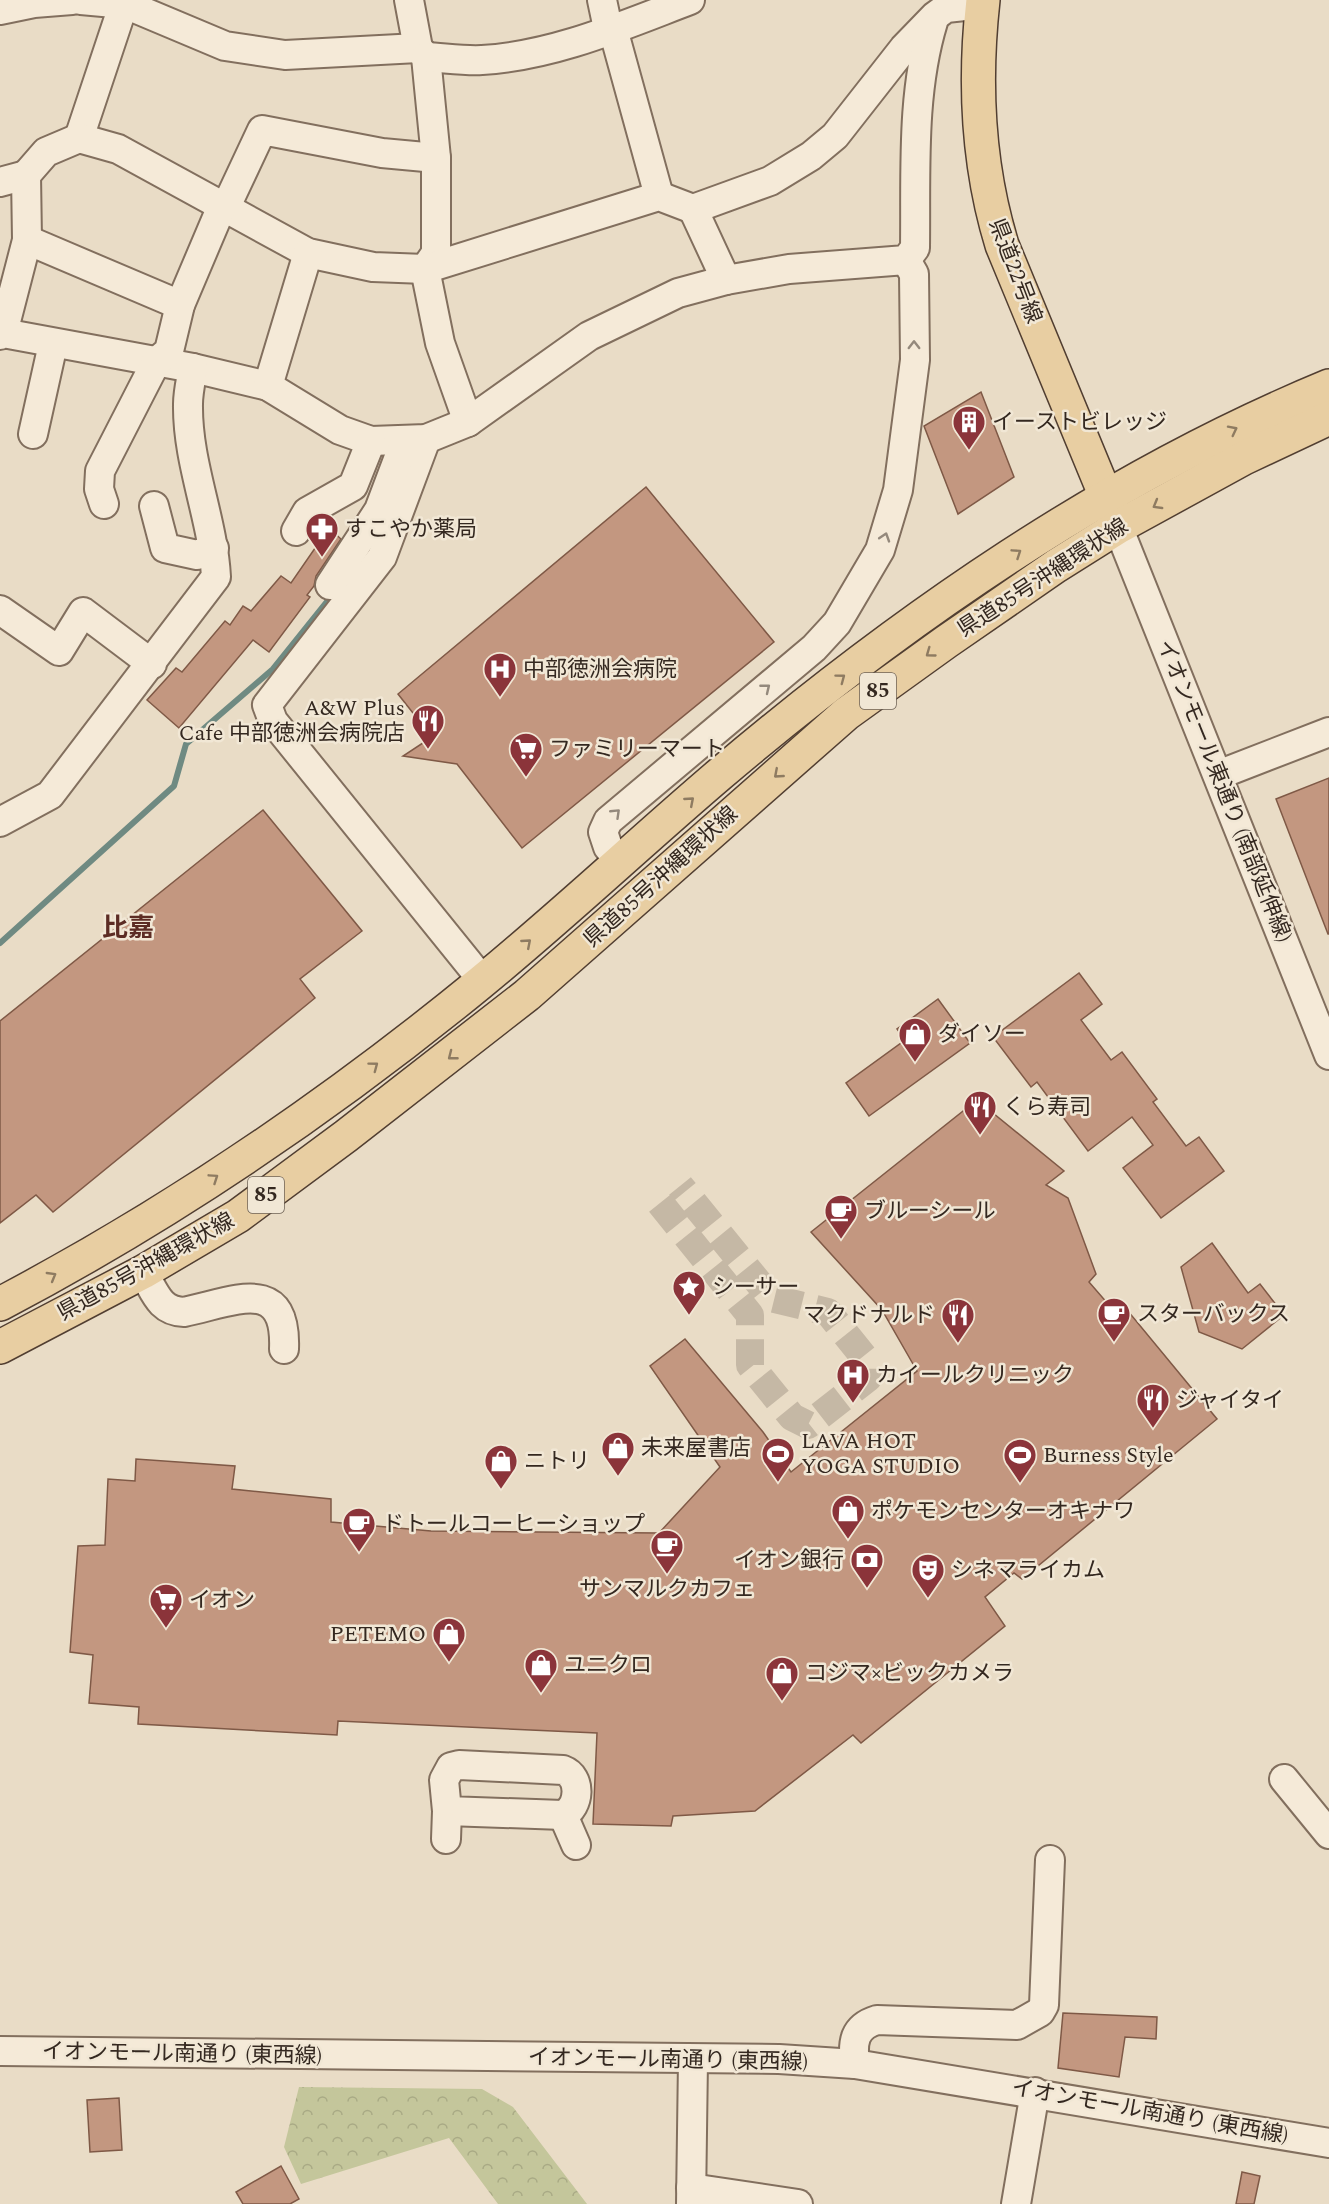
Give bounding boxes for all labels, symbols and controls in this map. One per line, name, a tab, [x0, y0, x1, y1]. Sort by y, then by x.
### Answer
street label: 県道22号線	[980, 214, 1050, 328]
one-way arrow	[908, 340, 921, 349]
building icon: イーストビレッジ	[951, 404, 987, 451]
place label: イーストビレッジ	[992, 406, 1167, 439]
one-way arrow	[1226, 426, 1237, 437]
one-way arrow	[1153, 497, 1163, 509]
street label: 県道85号沖縄環状線	[951, 510, 1135, 646]
pharmacy icon: すこやか薬局	[304, 511, 340, 558]
place label: すこやか薬局	[345, 513, 477, 546]
one-way arrow	[877, 532, 890, 543]
one-way arrow	[1010, 549, 1021, 560]
street label: イオンモール東通り (南部延伸線)	[1148, 634, 1300, 948]
one-way arrow	[926, 646, 937, 657]
hospital icon: 中部徳洲会病院	[482, 651, 518, 698]
place label: 中部徳洲会病院	[523, 653, 677, 686]
road number: 85	[860, 673, 896, 709]
one-way arrow	[834, 674, 845, 685]
one-way arrow	[760, 685, 771, 696]
place label: A&W Plus Cafe 中部徳洲会病院店	[179, 692, 405, 750]
restaurant icon: A&W Plus Cafe 中部徳洲会病院店	[410, 703, 446, 750]
supermarket icon: ファミリーマート	[508, 731, 544, 778]
place label: ファミリーマート	[549, 733, 725, 766]
one-way arrow	[774, 767, 784, 778]
one-way arrow	[683, 797, 694, 808]
street label: 県道85号沖縄環状線	[576, 798, 746, 956]
one-way arrow	[609, 809, 620, 820]
district label: 比嘉	[102, 908, 154, 948]
one-way arrow	[520, 939, 531, 950]
shop icon: ダイソー	[897, 1016, 933, 1063]
place label: ダイソー	[938, 1018, 1026, 1051]
one-way arrow	[448, 1048, 459, 1059]
one-way arrow	[367, 1062, 378, 1073]
restaurant icon: くら寿司	[962, 1089, 998, 1136]
place label: くら寿司	[1003, 1091, 1091, 1124]
one-way arrow	[207, 1174, 218, 1185]
road number: 85	[248, 1177, 284, 1213]
cafe icon: ブルーシール	[823, 1193, 859, 1240]
place label: ブルーシール	[864, 1195, 996, 1228]
street label: 県道85号沖縄環状線	[51, 1205, 241, 1329]
place icon: シーサー	[671, 1269, 707, 1316]
place label: シーサー	[712, 1271, 800, 1304]
one-way arrow	[45, 1272, 56, 1283]
cafe icon: スターバックス	[1096, 1296, 1132, 1343]
restaurant icon: マクドナルド	[940, 1297, 976, 1344]
place label: スターバックス	[1137, 1298, 1290, 1331]
place label: マクドナルド	[803, 1299, 935, 1332]
hospital icon: カイールクリニック	[835, 1357, 871, 1404]
place label: カイールクリニック	[876, 1359, 1074, 1392]
restaurant icon: ジャイタイ	[1135, 1382, 1171, 1429]
place label: ジャイタイ	[1176, 1384, 1284, 1417]
place label: LAVA HOT YOGA STUDIO	[801, 1425, 960, 1483]
shop icon: 未来屋書店	[600, 1430, 636, 1477]
place label: 未来屋書店	[641, 1432, 751, 1465]
sports icon: LAVA HOT YOGA STUDIO	[760, 1436, 796, 1483]
sports icon: Burness Style	[1002, 1437, 1038, 1484]
place label: Burness Style	[1043, 1439, 1174, 1472]
shop icon: ニトリ	[483, 1443, 519, 1490]
place label: ニトリ	[524, 1445, 590, 1478]
shop icon: ポケモンセンターオキナワ	[830, 1493, 866, 1540]
place label: ポケモンセンターオキナワ	[871, 1495, 1135, 1528]
cafe icon: ドトールコーヒーショップ	[341, 1506, 377, 1553]
place label: ドトールコーヒーショップ	[382, 1508, 645, 1541]
cafe icon: サンマルクカフェ	[649, 1528, 685, 1575]
bank icon: イオン銀行	[849, 1542, 885, 1589]
place label: イオン銀行	[734, 1544, 844, 1577]
theatre icon: シネマライカム	[910, 1552, 946, 1599]
place label: シネマライカム	[951, 1554, 1105, 1587]
place label: サンマルクカフェ	[579, 1573, 755, 1606]
supermarket icon: イオン	[148, 1582, 184, 1629]
place label: イオン	[189, 1584, 255, 1617]
shop icon: PETEMO	[431, 1616, 467, 1663]
place label: PETEMO	[330, 1618, 426, 1651]
shop icon: ユニクロ	[523, 1647, 559, 1694]
place label: ユニクロ	[564, 1649, 652, 1682]
shop icon: コジマ×ビックカメラ	[764, 1655, 800, 1702]
place label: コジマ×ビックカメラ	[805, 1657, 1014, 1690]
street label: イオンモール南通り (東西線)	[41, 2035, 323, 2073]
street label: イオンモール南通り (東西線)	[527, 2041, 809, 2079]
street label: イオンモール南通り (東西線)	[1009, 2071, 1291, 2153]

